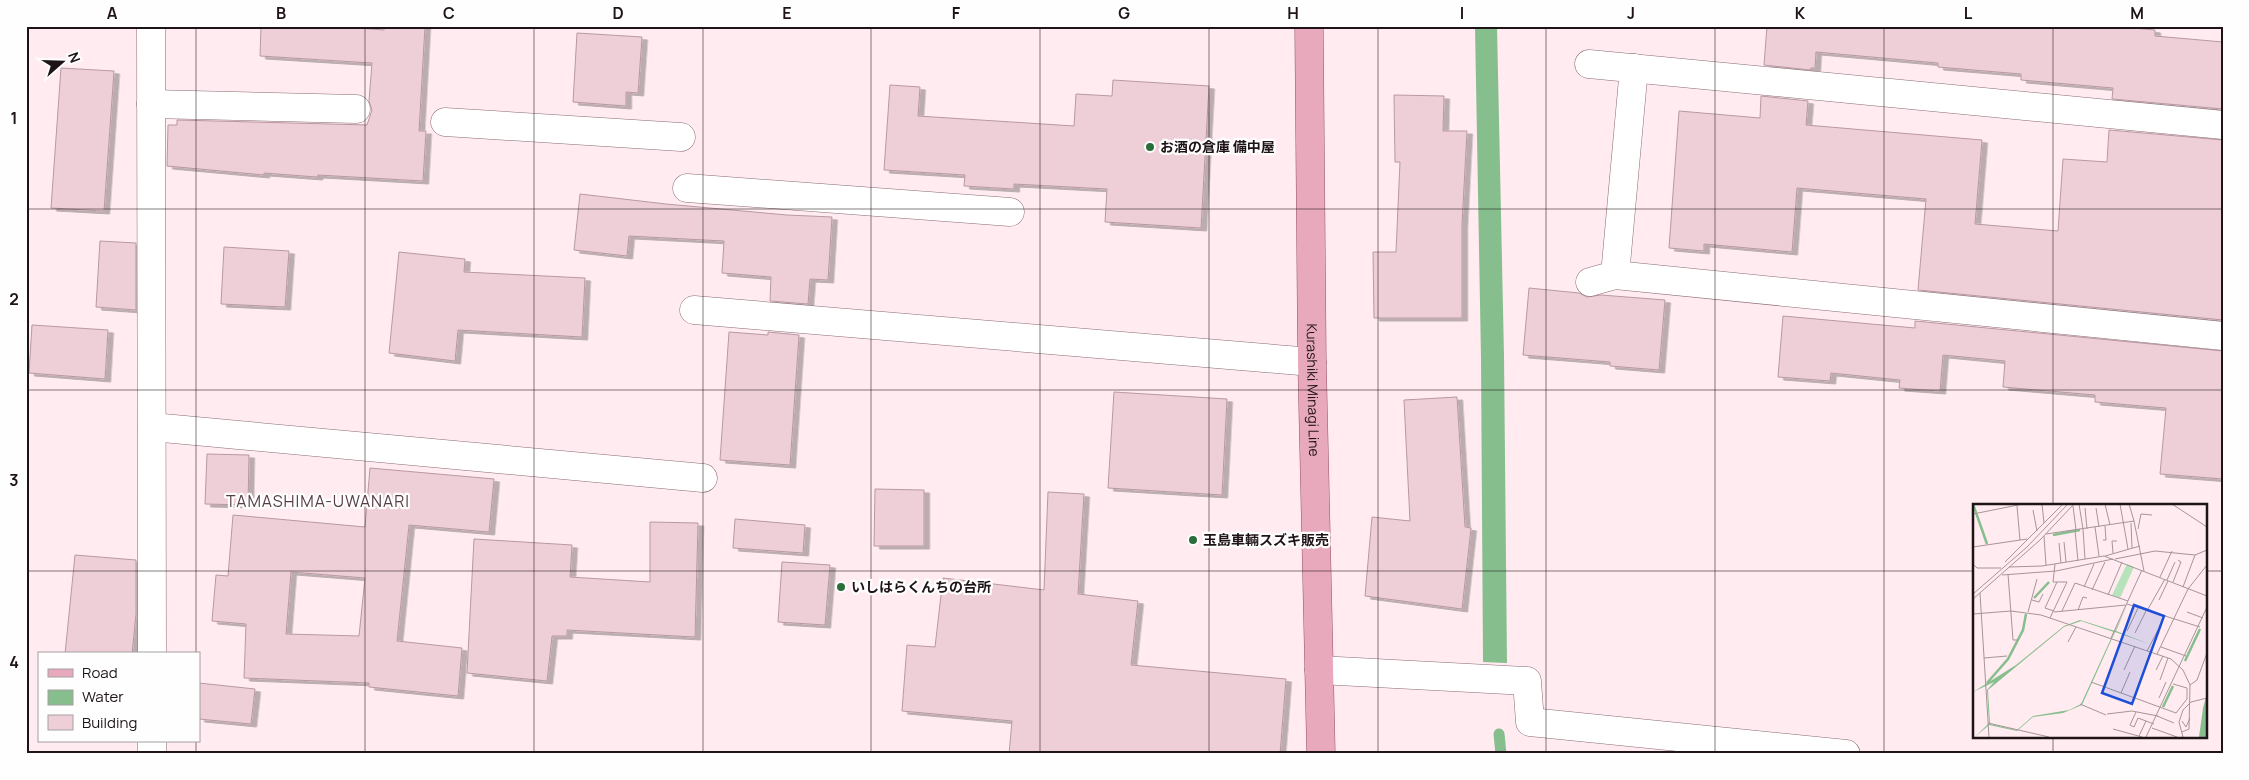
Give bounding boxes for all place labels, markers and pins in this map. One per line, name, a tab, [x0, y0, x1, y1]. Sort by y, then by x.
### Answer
place label: お酒の倉庫 備中屋	[1160, 137, 1275, 156]
marker: お酒の倉庫 備中屋	[1144, 141, 1156, 153]
place label: 玉島車輛スズキ販売	[1203, 530, 1329, 549]
marker: 玉島車輛スズキ販売	[1187, 534, 1199, 546]
place label: いしはらくんちの台所	[851, 577, 991, 596]
marker: いしはらくんちの台所	[835, 581, 847, 593]

